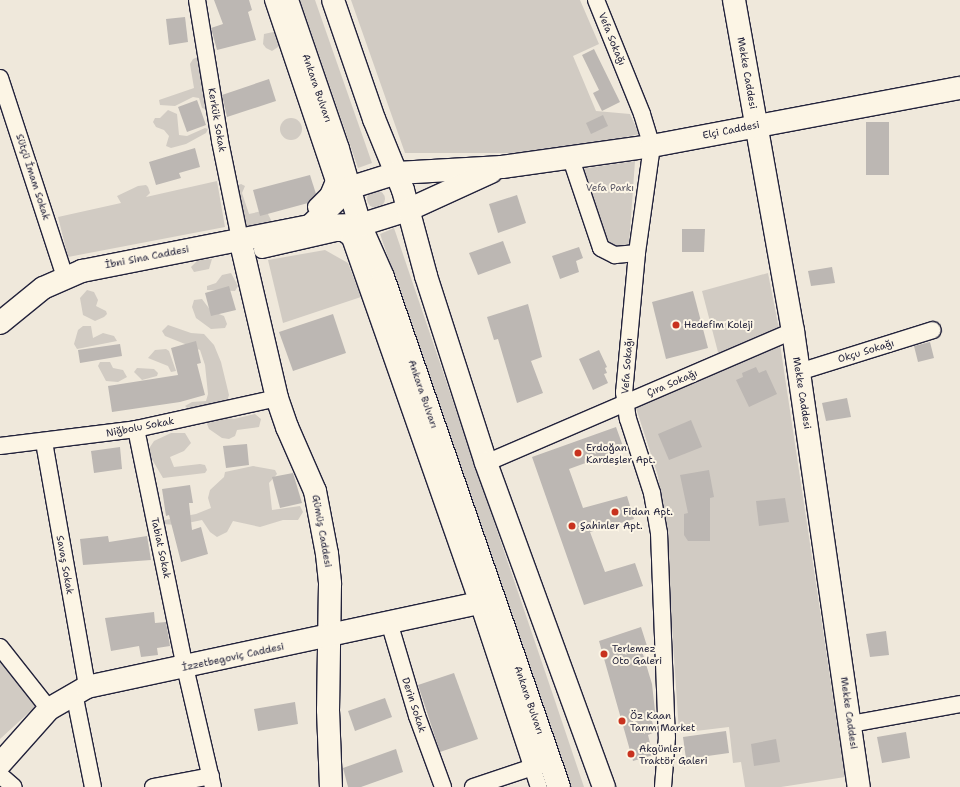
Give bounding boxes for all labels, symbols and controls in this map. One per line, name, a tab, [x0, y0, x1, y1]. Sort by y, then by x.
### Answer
street label: Vefa Sokağı	[596, 11, 628, 67]
street label: Mekke Caddesi	[735, 36, 759, 110]
street label: Ankara Bulvarı	[300, 52, 334, 124]
street label: Kerkük Sokak	[205, 87, 229, 153]
street label: Elçi Caddesi	[701, 119, 761, 141]
street label: Sütçü İmam Sokak	[13, 132, 53, 222]
park label: Vefa Parkı	[586, 182, 634, 194]
street label: İbni Sina Caddesi	[104, 243, 190, 271]
place label: Hedefim Koleji	[684, 319, 753, 331]
marker: Hedefim Koleji	[671, 320, 681, 330]
street label: Okçu Sokağı	[836, 337, 896, 365]
street label: Vefa Sokağı	[619, 338, 635, 394]
street label: Mekke Caddesi	[790, 356, 814, 430]
street label: Ankara Bulvarı	[406, 358, 440, 430]
street label: Çıra Sokağı	[645, 367, 699, 399]
street label: Niğbolu Sokak	[105, 415, 175, 439]
place label: Erdoğan Kardeşler Apt.	[586, 441, 655, 464]
marker: Erdoğan Kardeşler Apt.	[573, 448, 583, 458]
street label: Gümüş Caddesi	[310, 494, 334, 568]
place label: Fidan Apt.	[623, 506, 673, 518]
marker: Fidan Apt.	[610, 507, 620, 517]
street label: Tabiat Sokak	[149, 516, 173, 580]
place label: Şahinler Apt.	[580, 520, 643, 532]
marker: Şahinler Apt.	[567, 521, 577, 531]
street label: Savaş Sokak	[54, 535, 76, 595]
street label: İzzetbegoviç Caddesi	[181, 640, 285, 674]
place label: Terlemez Oto Galeri	[612, 642, 662, 666]
marker: Terlemez Oto Galeri	[599, 649, 609, 659]
street label: Ankara Bulvarı	[512, 664, 546, 736]
street label: Derin Sokak	[399, 676, 429, 734]
street label: Mekke Caddesi	[838, 676, 860, 750]
place label: Öz Kaan Tarım Market	[630, 709, 695, 732]
marker: Öz Kaan Tarım Market	[617, 716, 627, 726]
place label: Akgünler Traktör Galeri	[639, 742, 708, 766]
marker: Akgünler Traktör Galeri	[626, 749, 636, 759]

